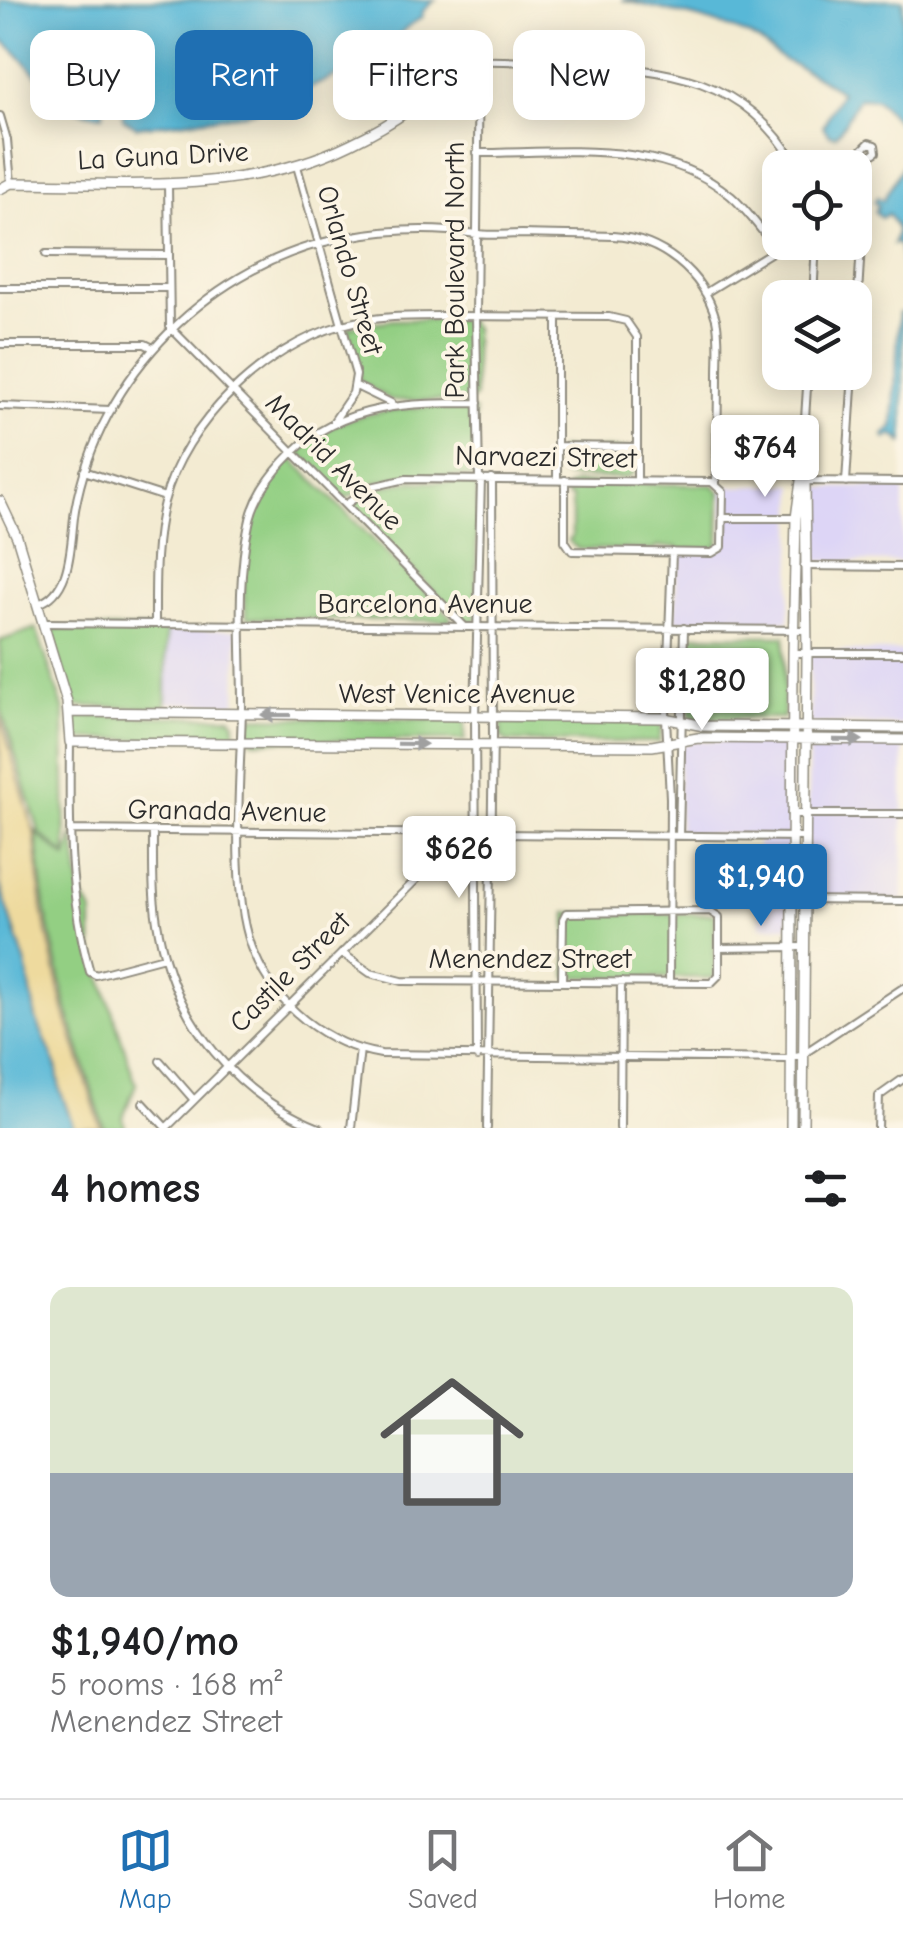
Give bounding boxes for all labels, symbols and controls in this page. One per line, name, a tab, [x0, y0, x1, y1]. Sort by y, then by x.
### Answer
chip: Buy	[30, 30, 155, 120]
chip: Rent	[175, 30, 313, 120]
chip: Filters	[333, 30, 493, 120]
chip: New	[513, 30, 645, 120]
street label: La Guna Drive	[77, 136, 249, 176]
street label: Park Boulevard North	[439, 141, 471, 399]
map controls	[762, 150, 872, 390]
button: locate	[762, 150, 872, 260]
street label: Orlando Street	[311, 182, 390, 359]
button: layers	[762, 280, 872, 390]
street label: Madrid Avenue	[259, 387, 409, 537]
pin: $764	[706, 415, 824, 500]
text: $764	[733, 429, 797, 466]
street label: Narvaezi Street	[455, 439, 638, 475]
street label: Barcelona Avenue	[317, 588, 533, 620]
pin: $1,280	[621, 648, 783, 733]
text: $1,280	[658, 662, 746, 699]
street label: West Venice Avenue	[339, 678, 575, 710]
one-way arrow	[260, 707, 292, 723]
one-way arrow	[832, 732, 864, 748]
one-way arrow	[397, 737, 429, 753]
street label: Granada Avenue	[127, 793, 327, 829]
pin: $626	[400, 816, 518, 901]
text: $626	[425, 830, 493, 867]
pin: $1,940	[680, 844, 842, 929]
text: $1,940	[717, 858, 805, 895]
street label: Castile Street	[223, 904, 358, 1039]
street label: Menendez Street	[429, 943, 632, 975]
icon: filters	[798, 1161, 853, 1216]
text: 4 homes	[50, 1164, 200, 1213]
icon: home	[362, 1352, 542, 1532]
text: $1,940/mo	[50, 1617, 239, 1666]
text: 5 rooms · 168 m²	[50, 1666, 282, 1703]
text: Menendez Street	[50, 1703, 282, 1740]
tab: Map	[118, 1823, 173, 1915]
tab: Saved	[408, 1823, 478, 1915]
tab: Home	[713, 1823, 785, 1915]

